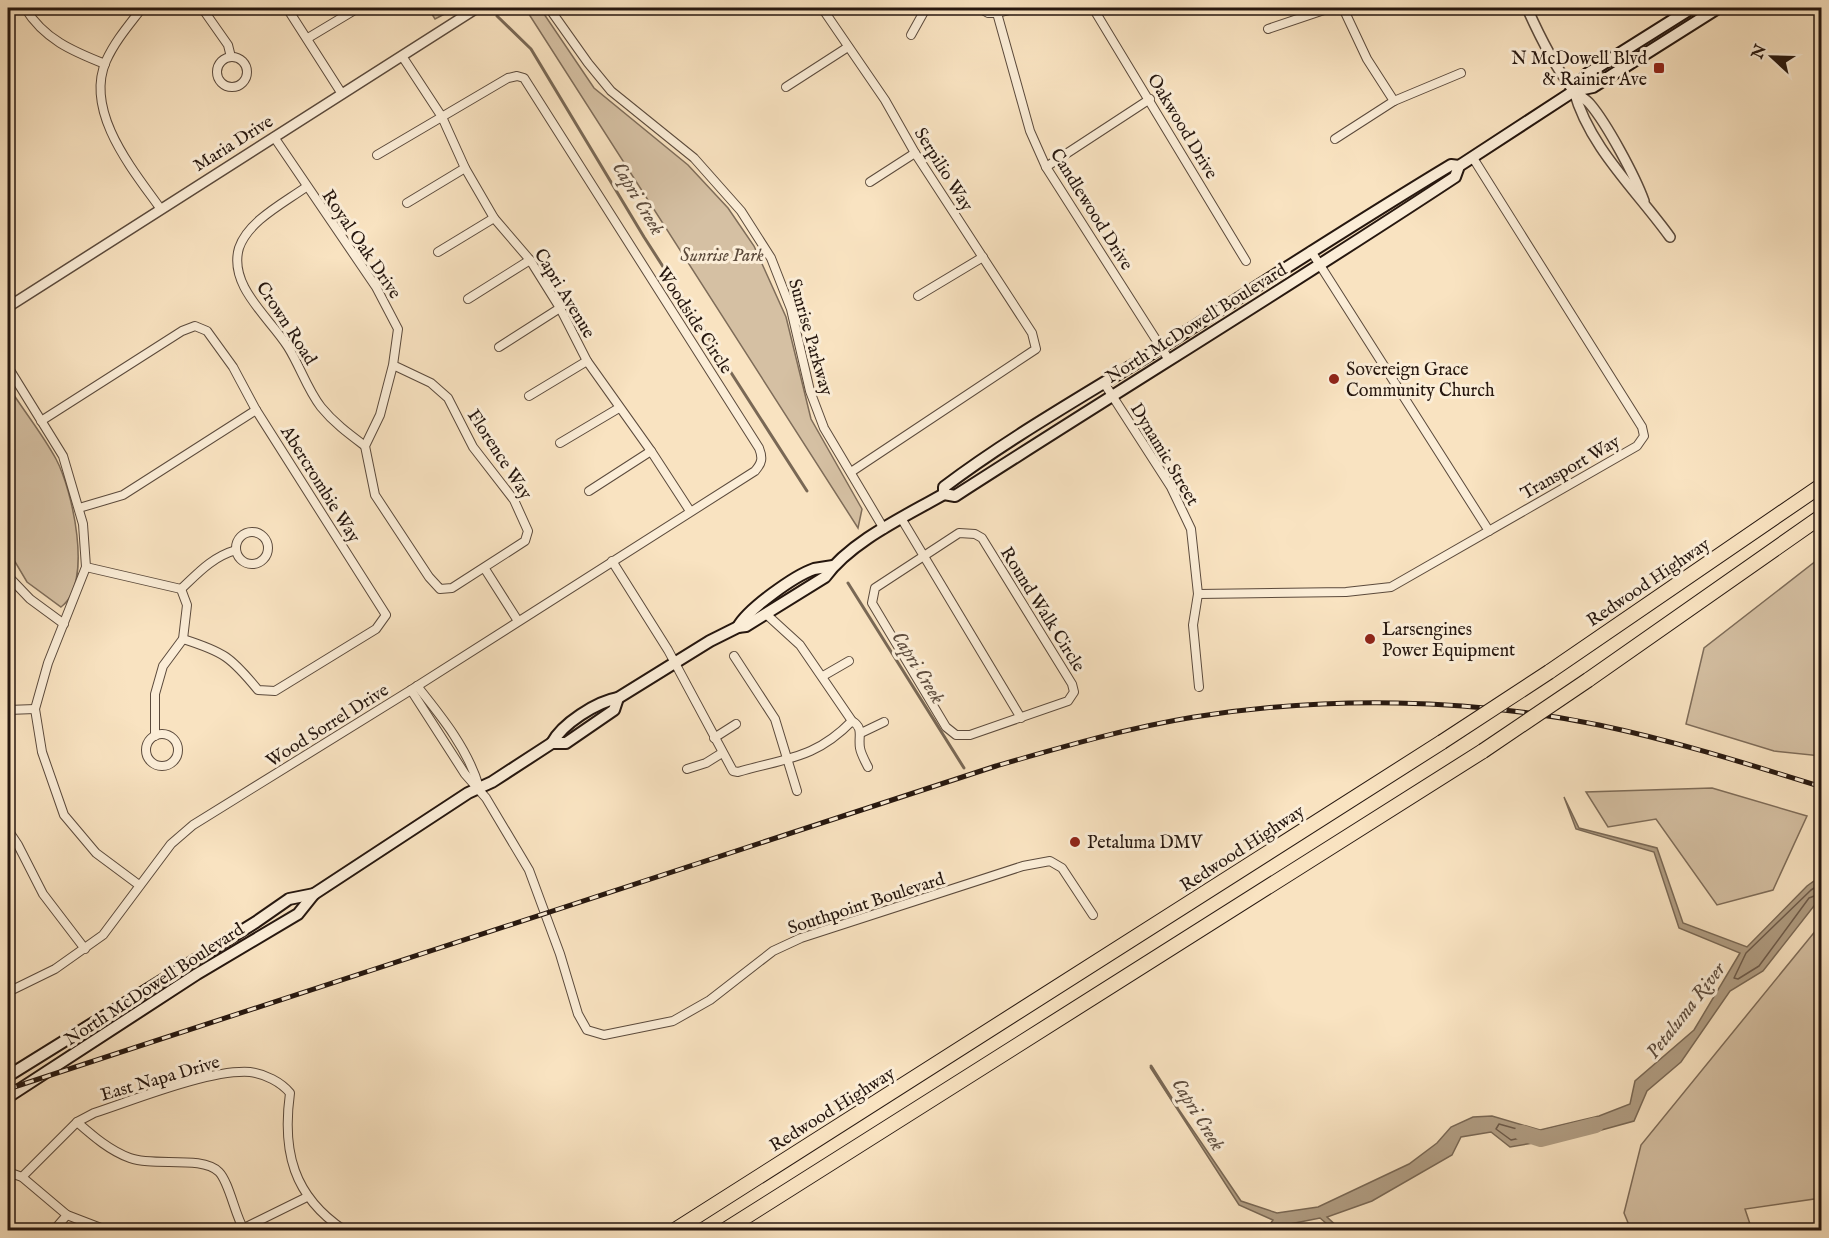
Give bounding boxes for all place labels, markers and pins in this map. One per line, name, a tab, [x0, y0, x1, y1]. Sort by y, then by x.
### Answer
place label: N McDowell Blvd & Rainier Ave	[1511, 48, 1647, 92]
marker: N McDowell Blvd & Rainier Ave	[1652, 61, 1666, 75]
place label: Sovereign Grace Community Church	[1346, 359, 1495, 403]
marker: Sovereign Grace Community Church	[1327, 372, 1341, 386]
place label: Larsengines Power Equipment	[1382, 619, 1515, 663]
marker: Larsengines Power Equipment	[1363, 632, 1377, 646]
place label: Petaluma DMV	[1087, 832, 1203, 855]
marker: Petaluma DMV	[1068, 835, 1082, 849]

